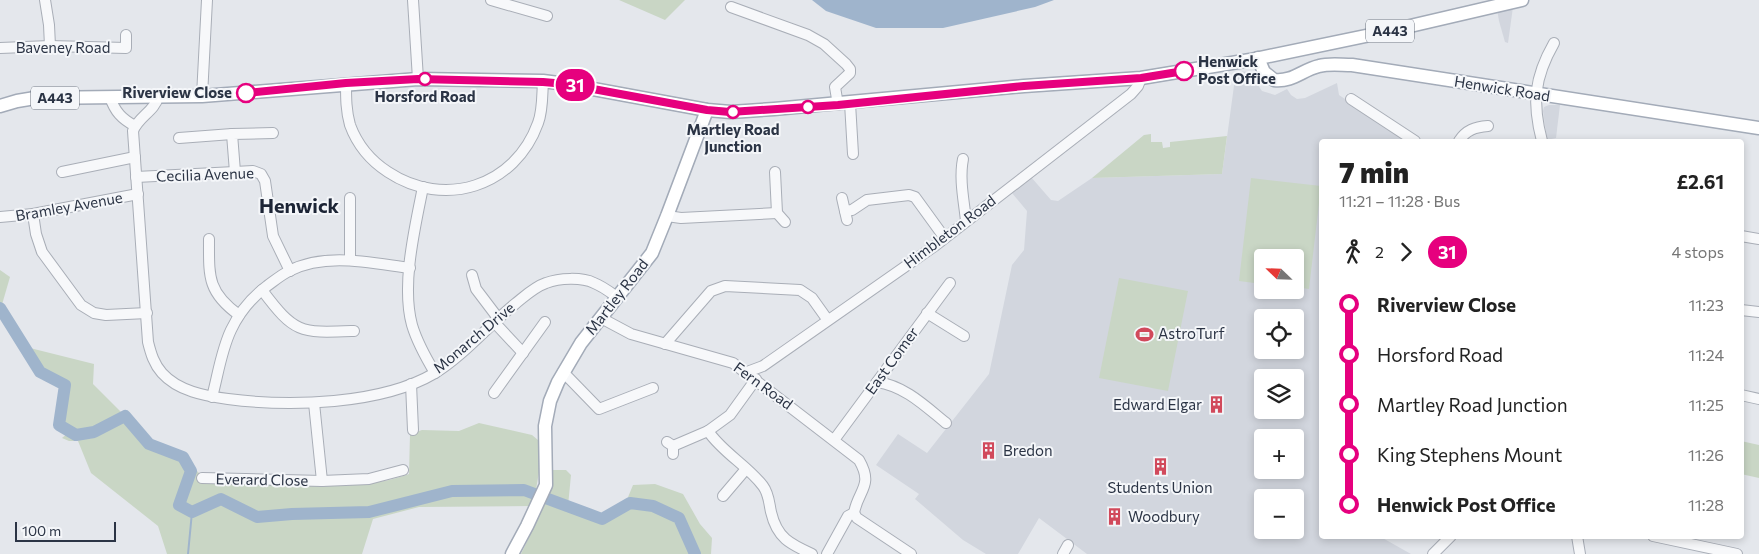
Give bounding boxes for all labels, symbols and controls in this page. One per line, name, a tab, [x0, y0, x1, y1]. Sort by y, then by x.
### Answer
road number: A443	[1366, 20, 1414, 42]
street label: Baveney Road	[16, 38, 110, 56]
place label: Henwick Post Office	[1198, 52, 1276, 87]
marker: Henwick Post Office	[1174, 61, 1194, 81]
line badge: 31	[552, 69, 598, 101]
marker: Horsford Road	[418, 72, 432, 86]
street label: Henwick Road	[1453, 72, 1551, 104]
text: 31	[566, 74, 584, 96]
place label: Riverview Close	[122, 83, 232, 101]
marker: Riverview Close	[236, 83, 256, 103]
road number: A443	[31, 86, 79, 110]
place label: Horsford Road	[374, 87, 476, 105]
unlabelled marker	[801, 100, 815, 114]
marker: Martley Road Junction	[726, 105, 740, 119]
place label: Martley Road Junction	[686, 120, 780, 155]
text: 7 min	[1339, 155, 1409, 189]
street label: Cecilia Avenue	[156, 163, 254, 185]
text: £2.61	[1677, 170, 1724, 193]
street label: Bramley Avenue	[14, 188, 124, 224]
street label: Himbleton Road	[900, 191, 999, 272]
text: 11:21 – 11:28 · Bus	[1339, 191, 1460, 210]
district label: Henwick	[259, 193, 340, 217]
icon: walk	[1339, 238, 1367, 266]
icon: forward	[1392, 238, 1420, 266]
text: 31	[1438, 241, 1457, 263]
text: 2	[1375, 242, 1384, 261]
text: 4 stops	[1672, 242, 1724, 261]
north arrow	[1254, 249, 1304, 299]
map controls	[1254, 249, 1304, 539]
street label: Martley Road	[581, 255, 651, 338]
text: Riverview Close	[1377, 293, 1516, 316]
text: 11:23	[1689, 295, 1724, 314]
street label: Monarch Drive	[429, 298, 518, 376]
button: locate	[1254, 309, 1304, 359]
street label: East Comer	[861, 323, 922, 398]
sports icon: AstroTurf	[1134, 324, 1154, 344]
place label: AstroTurf	[1158, 324, 1225, 342]
text: Horsford Road	[1377, 343, 1503, 366]
text: 11:24	[1688, 345, 1724, 364]
street label: Fern Road	[731, 358, 797, 413]
button: layers	[1254, 369, 1304, 419]
text: Martley Road Junction	[1377, 393, 1568, 416]
place label: Edward Elgar	[1113, 395, 1202, 413]
building icon: Edward Elgar	[1206, 395, 1226, 415]
text: 11:25	[1688, 395, 1724, 414]
button: +	[1254, 429, 1304, 479]
building icon: Bredon	[979, 441, 999, 461]
place label: Bredon	[1003, 441, 1053, 459]
text: King Stephens Mount	[1377, 443, 1562, 466]
text: 11:26	[1688, 445, 1724, 464]
building icon: Students Union	[1150, 457, 1170, 477]
street label: Everard Close	[216, 469, 309, 489]
place label: Students Union	[1107, 478, 1213, 496]
button: −	[1254, 489, 1304, 539]
text: Henwick Post Office	[1377, 493, 1555, 516]
text: 11:28	[1688, 495, 1724, 514]
building icon: Woodbury	[1104, 507, 1124, 527]
place label: Woodbury	[1128, 507, 1200, 525]
scale bar	[15, 519, 116, 542]
text: 100 m	[22, 522, 61, 539]

